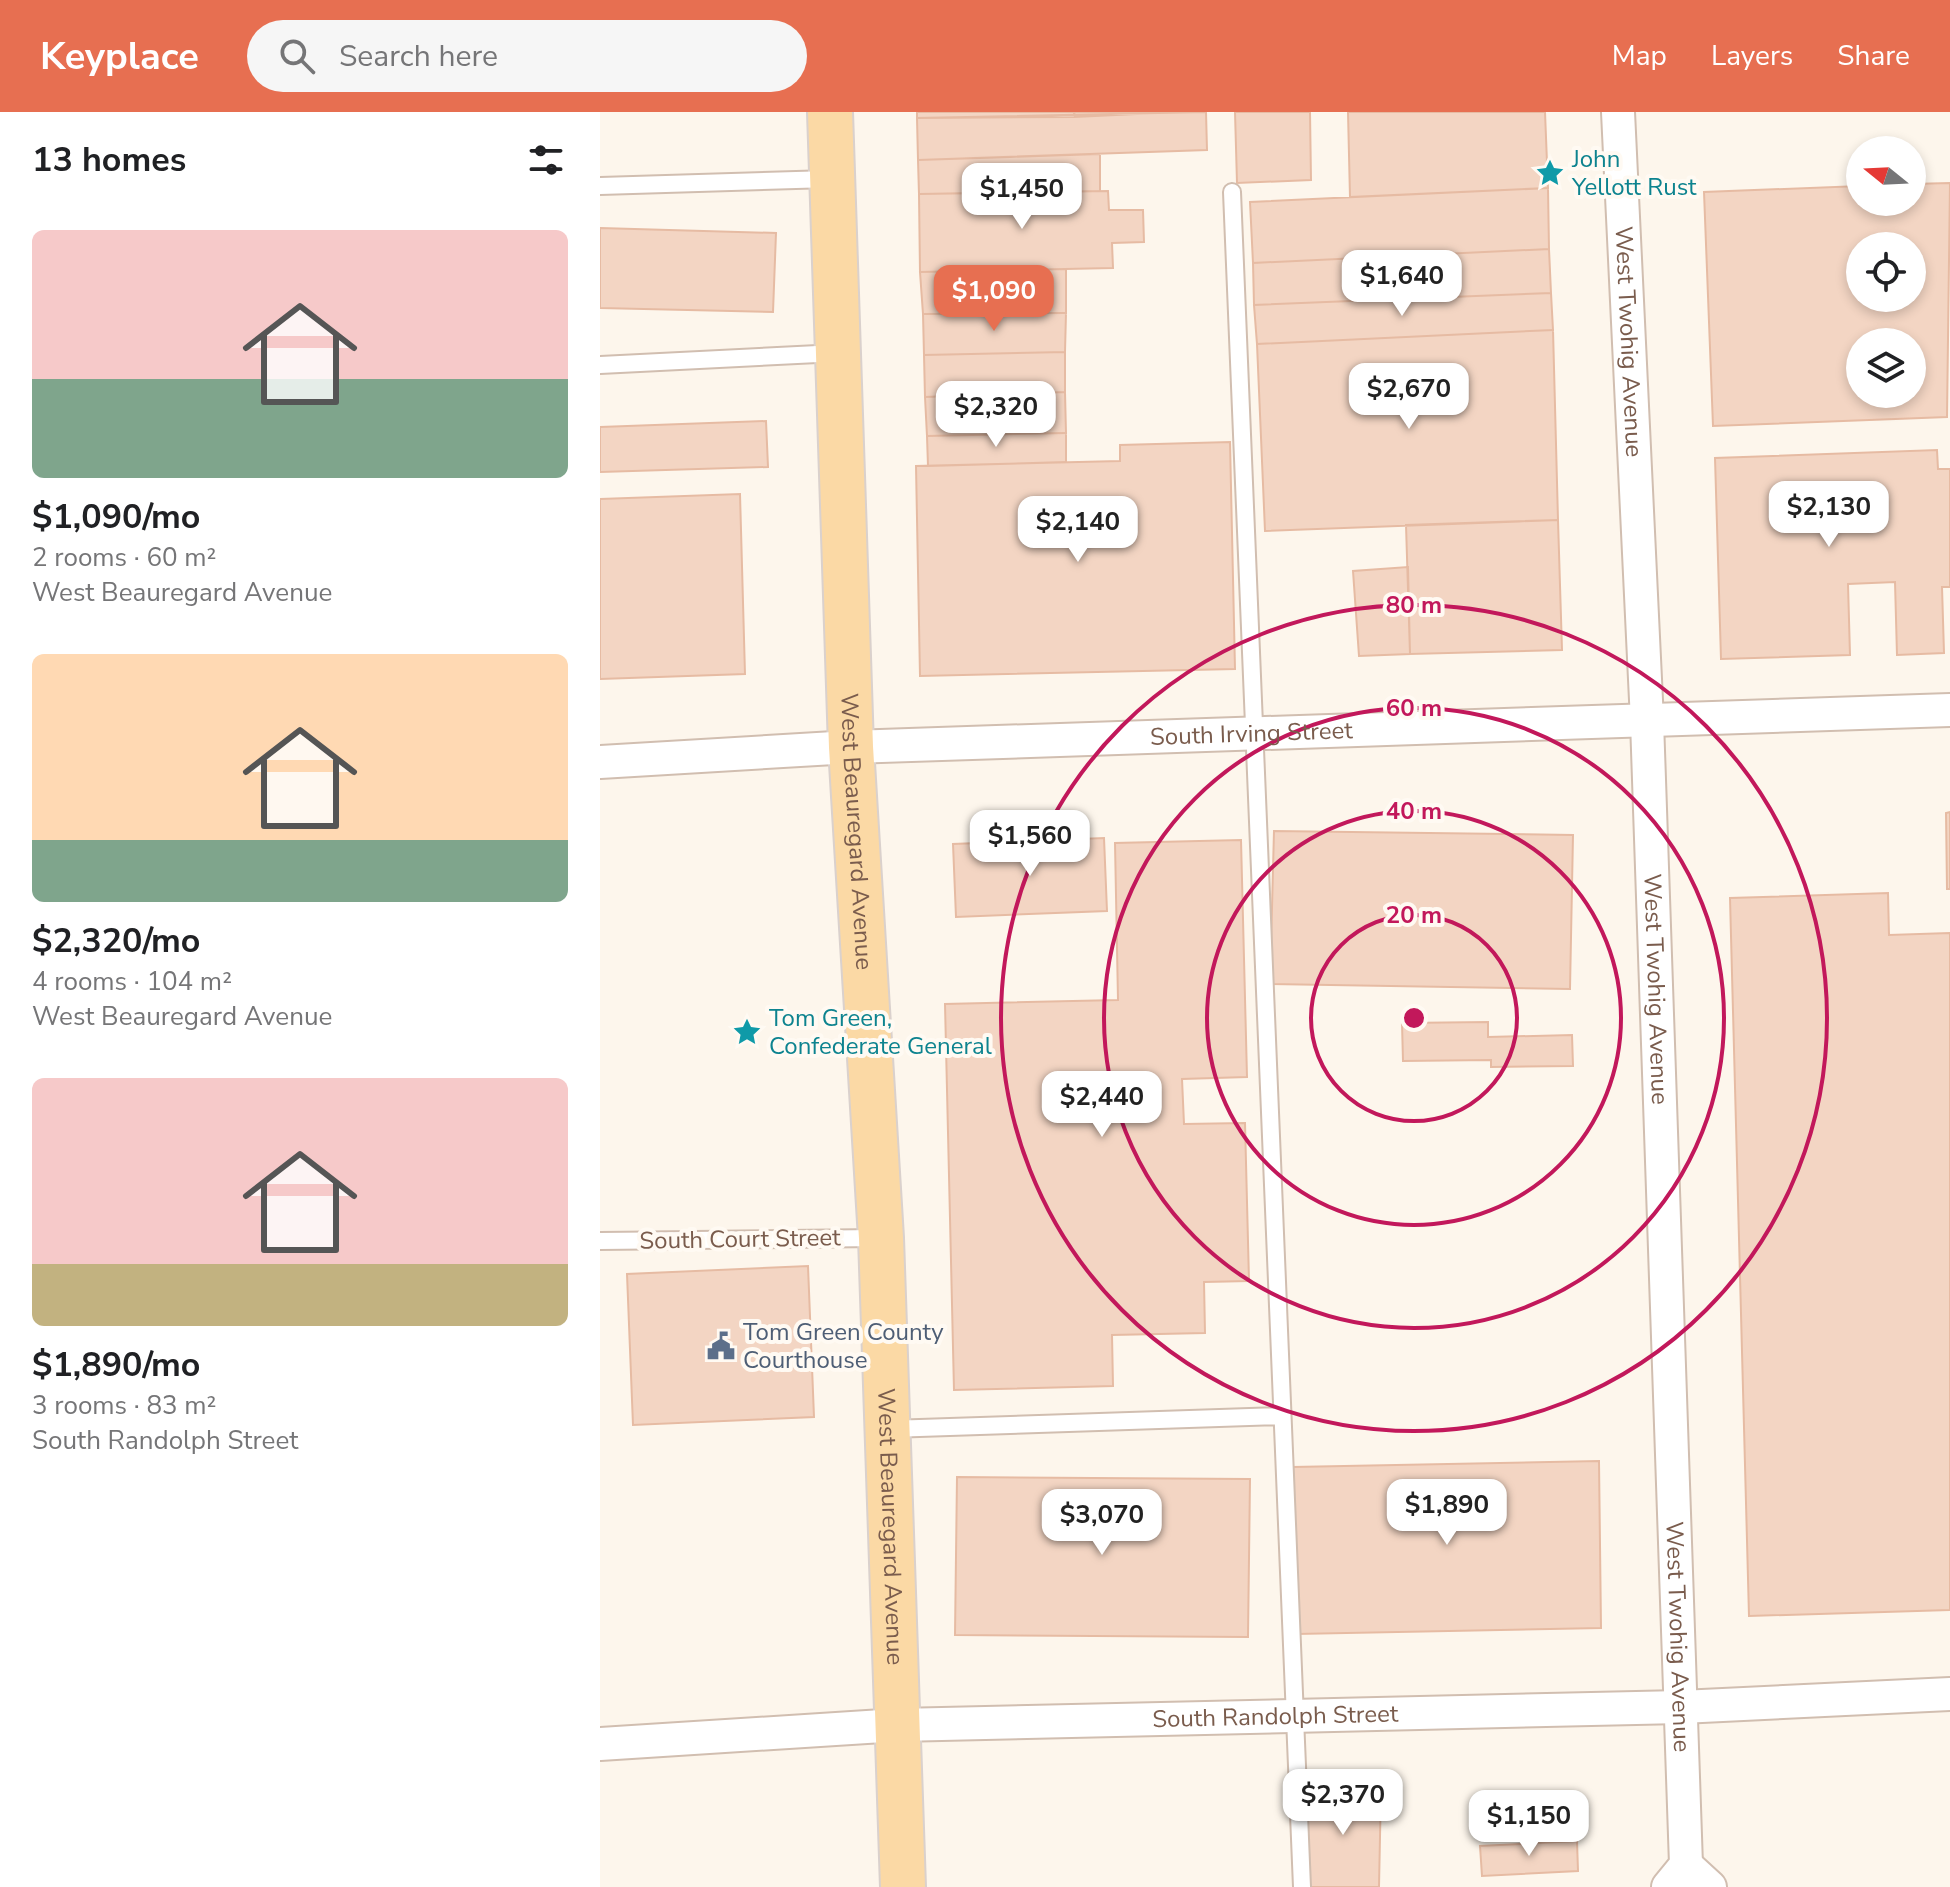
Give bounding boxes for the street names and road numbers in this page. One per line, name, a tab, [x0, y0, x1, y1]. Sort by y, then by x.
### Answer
street label: West Twohig Avenue	[1607, 225, 1650, 458]
street label: West Beauregard Avenue	[833, 692, 881, 971]
street label: South Irving Street	[1150, 714, 1354, 753]
street label: West Twohig Avenue	[1636, 873, 1676, 1105]
street label: South Court Street	[639, 1221, 841, 1257]
street label: West Beauregard Avenue	[870, 1387, 911, 1666]
street label: West Twohig Avenue	[1658, 1521, 1698, 1753]
street label: South Randolph Street	[1152, 1697, 1399, 1735]

